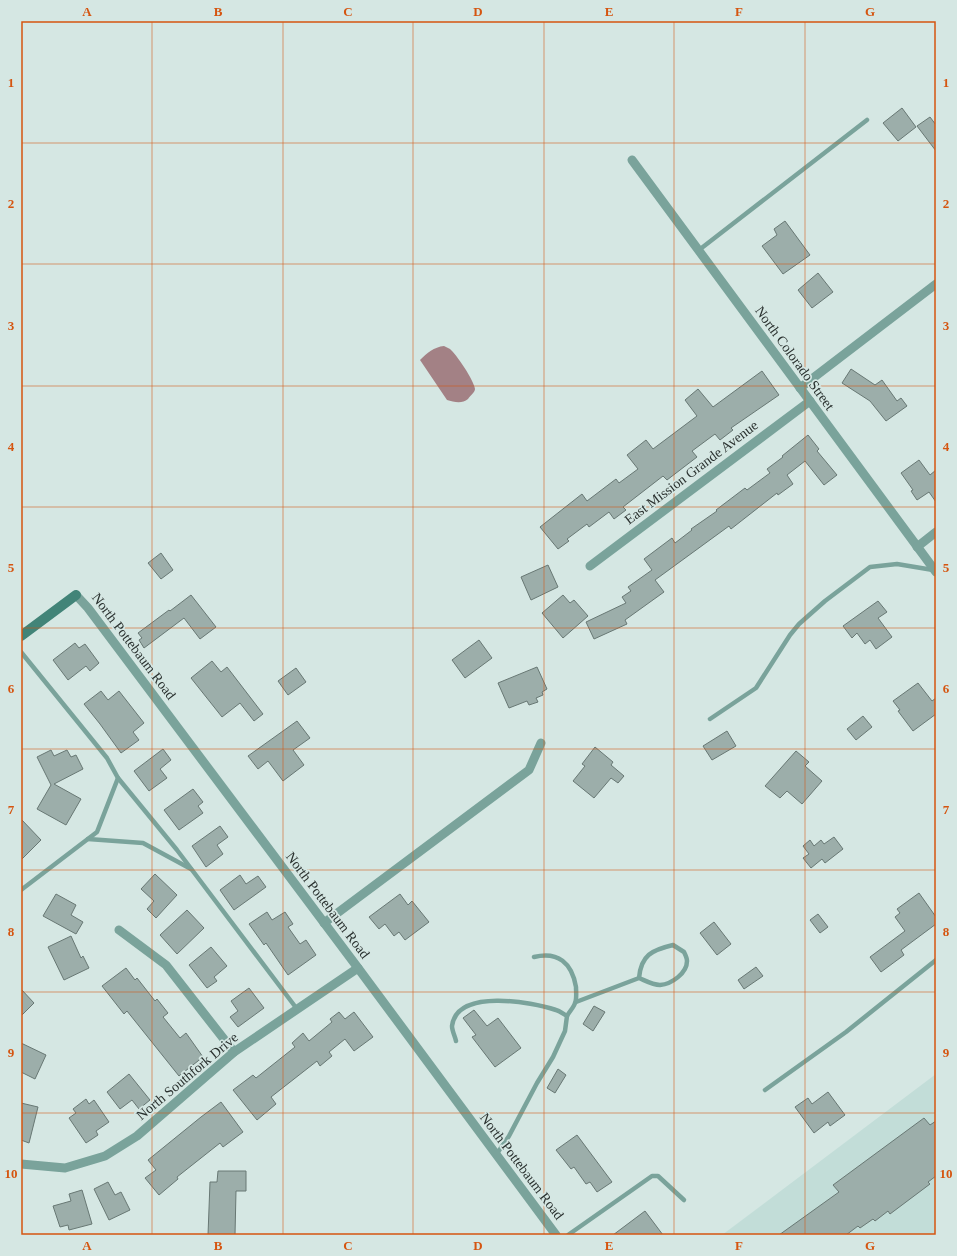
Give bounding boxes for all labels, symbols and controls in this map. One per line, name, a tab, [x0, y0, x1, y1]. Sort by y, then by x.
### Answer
text: A	[82, 4, 92, 19]
text: B	[214, 4, 223, 19]
text: C	[343, 4, 353, 19]
text: D	[473, 4, 483, 19]
text: E	[605, 4, 613, 19]
text: F	[735, 4, 743, 19]
text: G	[865, 4, 875, 19]
text: 1	[8, 75, 14, 90]
text: 1	[943, 75, 949, 90]
text: 2	[8, 196, 14, 211]
text: 2	[943, 196, 949, 211]
street label: North Colorado Street	[752, 304, 837, 413]
text: 3	[8, 318, 15, 333]
text: 3	[943, 318, 950, 333]
street label: East Mission Grande Avenue	[622, 417, 761, 527]
text: 4	[8, 439, 15, 454]
text: 4	[943, 439, 950, 454]
text: 5	[8, 560, 15, 575]
text: 5	[943, 560, 950, 575]
street label: North Pottebaum Road	[89, 590, 178, 702]
text: 6	[8, 681, 15, 696]
text: 6	[943, 681, 950, 696]
text: 7	[8, 802, 15, 817]
text: 7	[943, 802, 950, 817]
street label: North Pottebaum Road	[283, 849, 372, 961]
text: 8	[8, 924, 15, 939]
text: 8	[943, 924, 950, 939]
street label: North Southfork Drive	[134, 1030, 241, 1123]
text: 9	[8, 1045, 15, 1060]
text: 9	[943, 1045, 950, 1060]
street label: North Pottebaum Road	[477, 1110, 566, 1222]
text: 10	[5, 1166, 18, 1181]
text: 10	[940, 1166, 953, 1181]
text: A	[82, 1238, 92, 1253]
text: B	[214, 1238, 223, 1253]
text: C	[343, 1238, 353, 1253]
text: D	[473, 1238, 483, 1253]
text: E	[605, 1238, 613, 1253]
text: F	[735, 1238, 743, 1253]
text: G	[865, 1238, 875, 1253]

